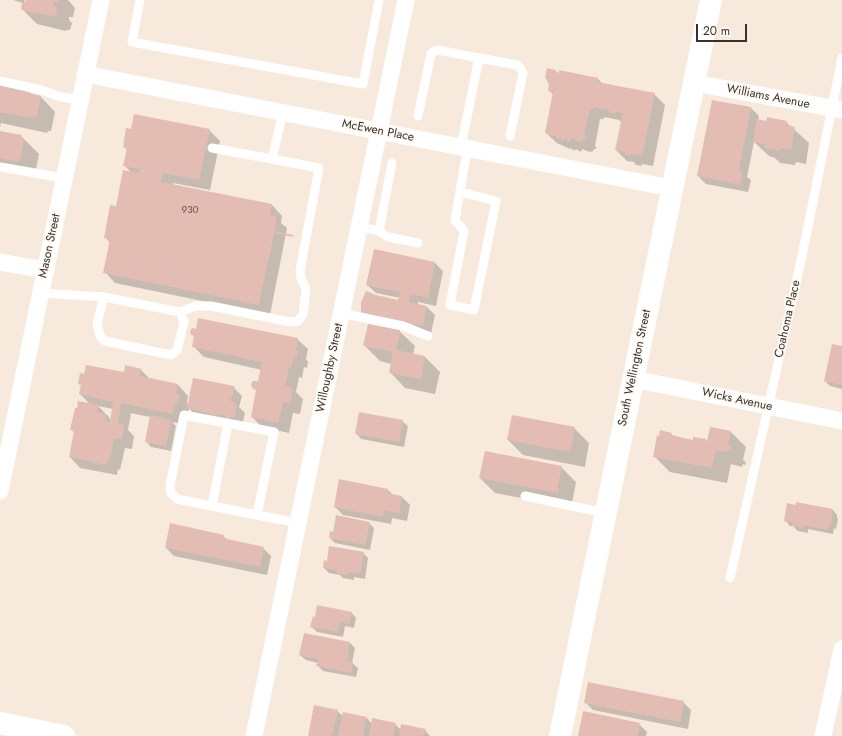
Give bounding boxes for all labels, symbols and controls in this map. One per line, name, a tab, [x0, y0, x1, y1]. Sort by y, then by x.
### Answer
scale bar	[698, 16, 749, 42]
text: 20 m	[703, 22, 730, 40]
street label: Williams Avenue	[725, 82, 811, 112]
street label: McEwen Place	[341, 117, 415, 145]
house number: 930	[181, 205, 199, 217]
street label: Mason Street	[36, 213, 64, 279]
street label: Coahoma Place	[772, 279, 804, 359]
street label: South Wellington Street	[616, 308, 654, 428]
street label: Willoughby Street	[314, 322, 346, 414]
street label: Wicks Avenue	[700, 385, 774, 415]

